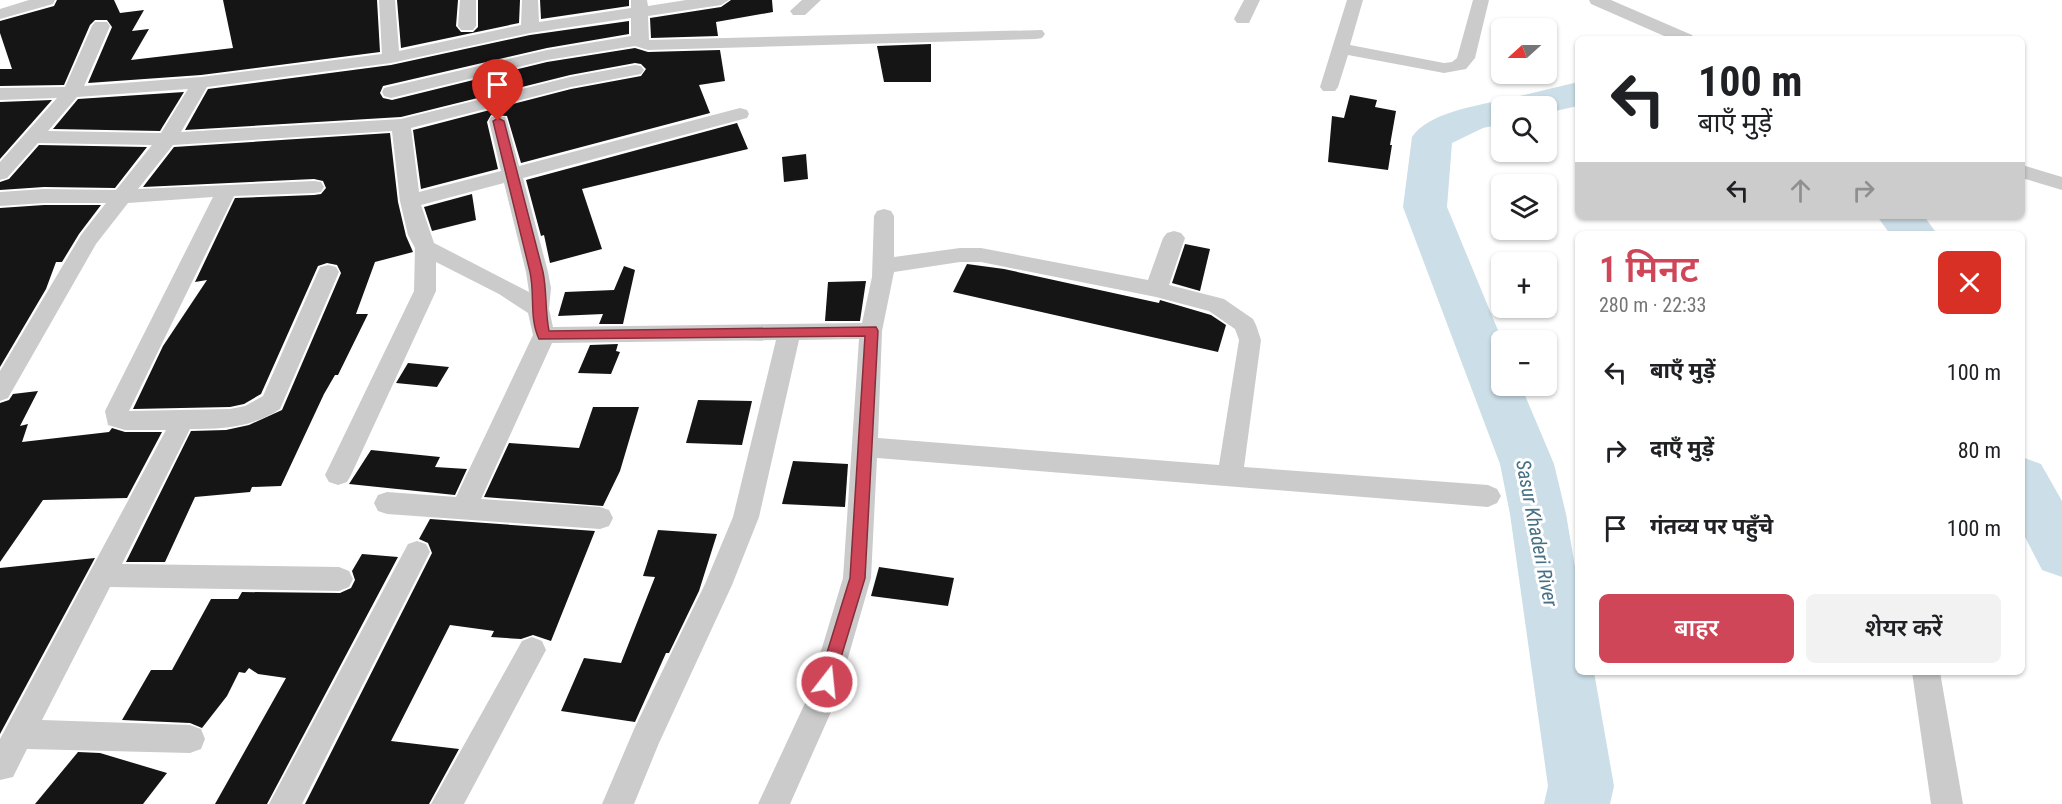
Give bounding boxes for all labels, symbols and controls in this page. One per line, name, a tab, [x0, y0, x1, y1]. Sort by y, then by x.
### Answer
north arrow	[1491, 18, 1557, 84]
map controls	[1491, 18, 1557, 396]
text: 100 m	[1698, 57, 1803, 106]
pin	[472, 59, 523, 121]
icon: left	[1599, 60, 1677, 138]
icon: arrive	[481, 68, 514, 101]
button: search	[1491, 96, 1557, 162]
text: बाएँ मुड़ें	[1698, 107, 1772, 139]
button: layers	[1491, 174, 1557, 240]
icon: left	[1721, 174, 1754, 207]
icon: ahead	[1784, 174, 1817, 207]
icon: right	[1847, 174, 1880, 207]
text: 1 मिनट	[1599, 249, 1698, 291]
button: close	[1938, 251, 2001, 314]
button: +	[1491, 252, 1557, 318]
text: 280 m · 22:33	[1599, 293, 1706, 317]
button: −	[1491, 330, 1557, 396]
icon: left	[1599, 356, 1632, 389]
text: बाएँ मुड़ें	[1650, 358, 1715, 383]
text: 100 m	[1947, 360, 2001, 385]
icon: right	[1599, 434, 1632, 467]
text: दाएँ मुड़ें	[1650, 436, 1714, 461]
text: 80 m	[1958, 438, 2001, 463]
water label: Sasur Khaderi River	[1511, 458, 1563, 609]
icon: arrive	[1599, 512, 1632, 545]
text: गंतव्य पर पहुँचे	[1650, 514, 1773, 539]
text: 100 m	[1947, 516, 2001, 541]
button: बाहर	[1599, 594, 1794, 663]
button: शेयर करें	[1806, 594, 2001, 663]
position arrow	[795, 650, 859, 714]

